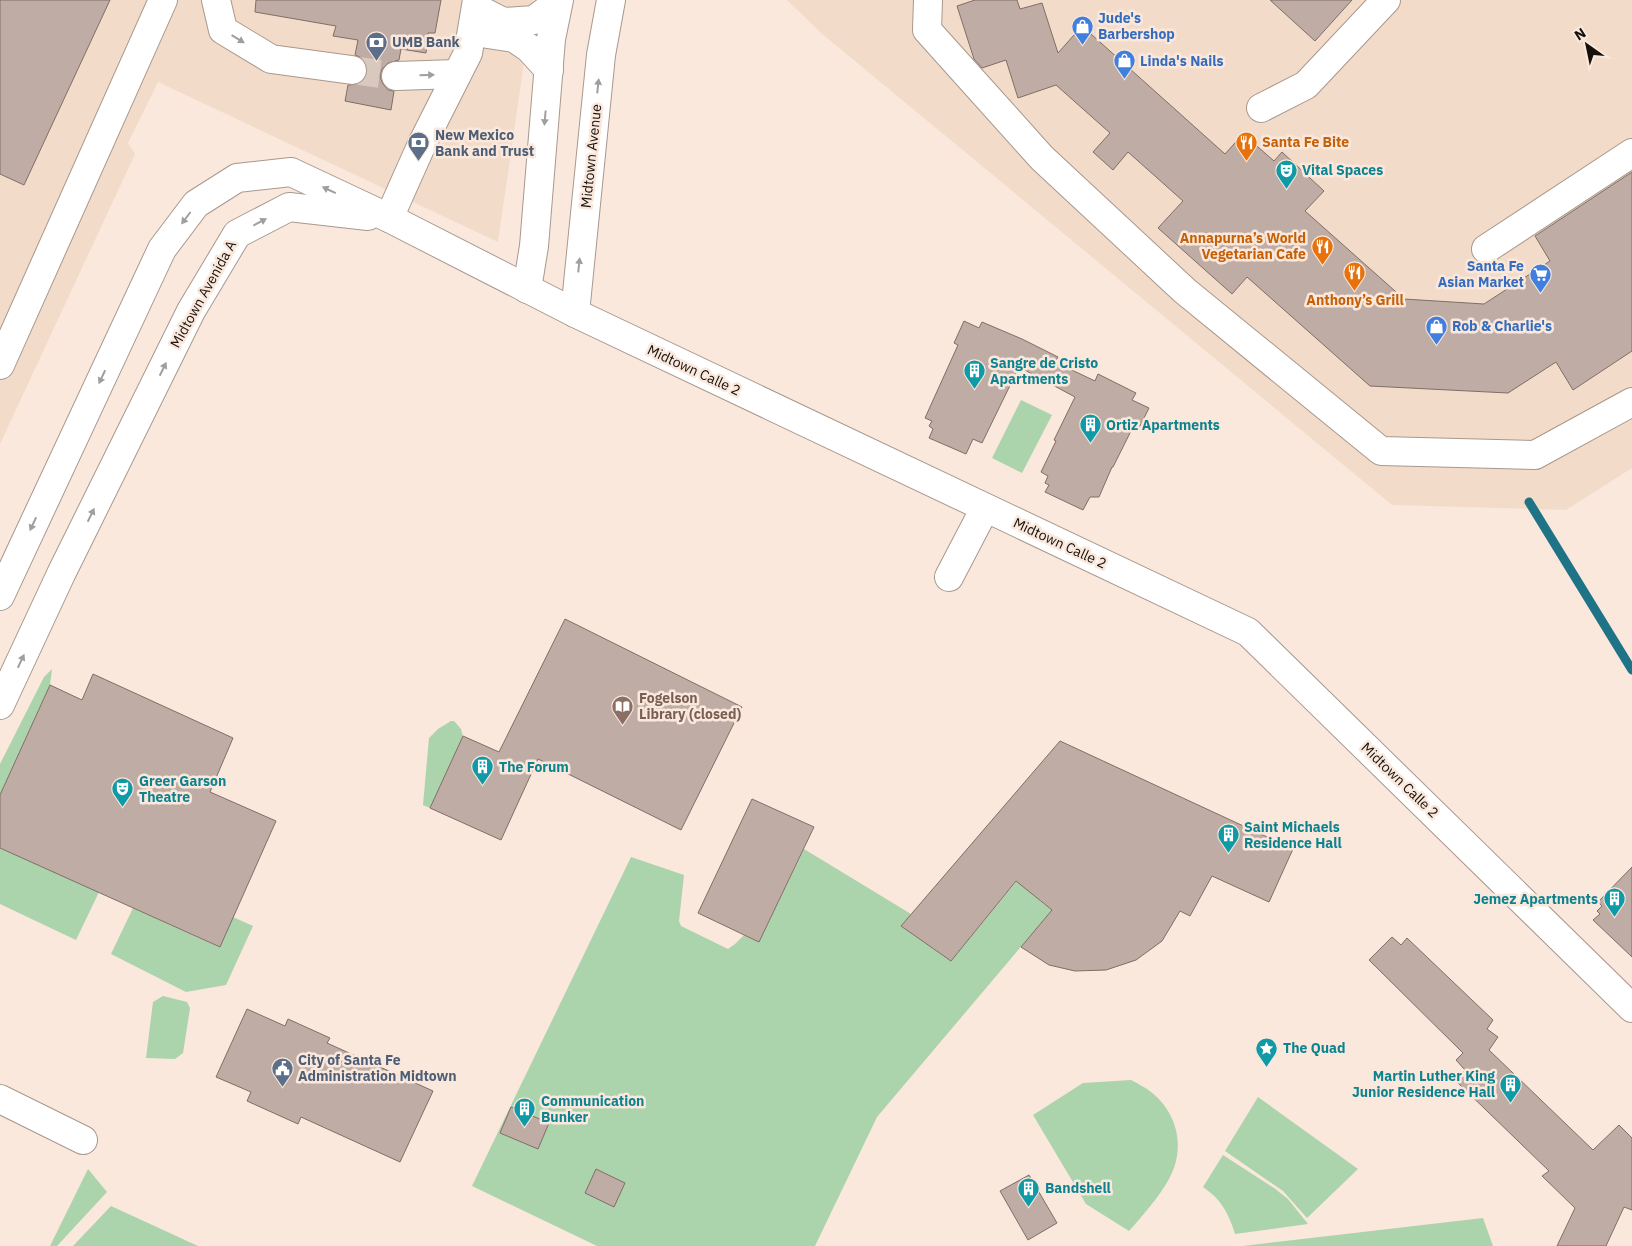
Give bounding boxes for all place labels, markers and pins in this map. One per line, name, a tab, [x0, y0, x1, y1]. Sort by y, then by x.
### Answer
place label: Jude's Barbershop	[1098, 9, 1175, 43]
shop icon: Jude's Barbershop	[1070, 14, 1094, 45]
bank icon: UMB Bank	[364, 30, 388, 61]
place label: UMB Bank	[392, 33, 460, 51]
shop icon: Linda's Nails	[1112, 49, 1136, 80]
place label: Linda's Nails	[1140, 52, 1224, 70]
place label: New Mexico Bank and Trust	[435, 126, 534, 160]
restaurant icon: Santa Fe Bite	[1234, 130, 1258, 161]
bank icon: New Mexico Bank and Trust	[407, 131, 431, 162]
place label: Santa Fe Bite	[1262, 133, 1349, 151]
theatre icon: Vital Spaces	[1274, 158, 1298, 189]
place label: Vital Spaces	[1302, 161, 1383, 179]
place label: Annapurna’s World Vegetarian Cafe	[1180, 229, 1306, 263]
restaurant icon: Annapurna’s World Vegetarian Cafe	[1310, 234, 1334, 265]
place label: Santa Fe Asian Market	[1438, 257, 1524, 291]
restaurant icon: Anthony’s Grill	[1343, 260, 1367, 291]
supermarket icon: Santa Fe Asian Market	[1528, 262, 1552, 293]
place label: Anthony’s Grill	[1306, 291, 1404, 309]
shop icon: Rob & Charlie's	[1424, 314, 1448, 345]
place label: Rob & Charlie's	[1452, 317, 1552, 335]
place label: Sangre de Cristo Apartments	[990, 354, 1098, 388]
building icon: Sangre de Cristo Apartments	[962, 359, 986, 390]
building icon: Ortiz Apartments	[1078, 413, 1102, 444]
place label: Ortiz Apartments	[1106, 416, 1220, 434]
place label: Fogelson Library (closed)	[639, 689, 741, 723]
library icon: Fogelson Library (closed)	[611, 694, 635, 725]
building icon: The Forum	[471, 755, 495, 786]
place label: The Forum	[499, 758, 569, 776]
place label: Greer Garson Theatre	[139, 772, 226, 806]
theatre icon: Greer Garson Theatre	[111, 777, 135, 808]
place label: Saint Michaels Residence Hall	[1244, 818, 1342, 852]
building icon: Saint Michaels Residence Hall	[1216, 823, 1240, 854]
building icon: Jemez Apartments	[1602, 887, 1626, 918]
place label: Jemez Apartments	[1473, 890, 1598, 908]
place icon: The Quad	[1255, 1036, 1279, 1067]
place label: The Quad	[1283, 1039, 1346, 1057]
place label: City of Santa Fe Administration Midtown	[298, 1051, 457, 1085]
public building icon: City of Santa Fe Administration Midtown	[270, 1056, 294, 1087]
place label: Martin Luther King Junior Residence Hall	[1352, 1067, 1495, 1101]
building icon: Martin Luther King Junior Residence Hall	[1499, 1072, 1523, 1103]
place label: Communication Bunker	[541, 1092, 644, 1126]
building icon: Communication Bunker	[513, 1097, 537, 1128]
building icon: Bandshell	[1017, 1176, 1041, 1207]
place label: Bandshell	[1045, 1179, 1111, 1197]

